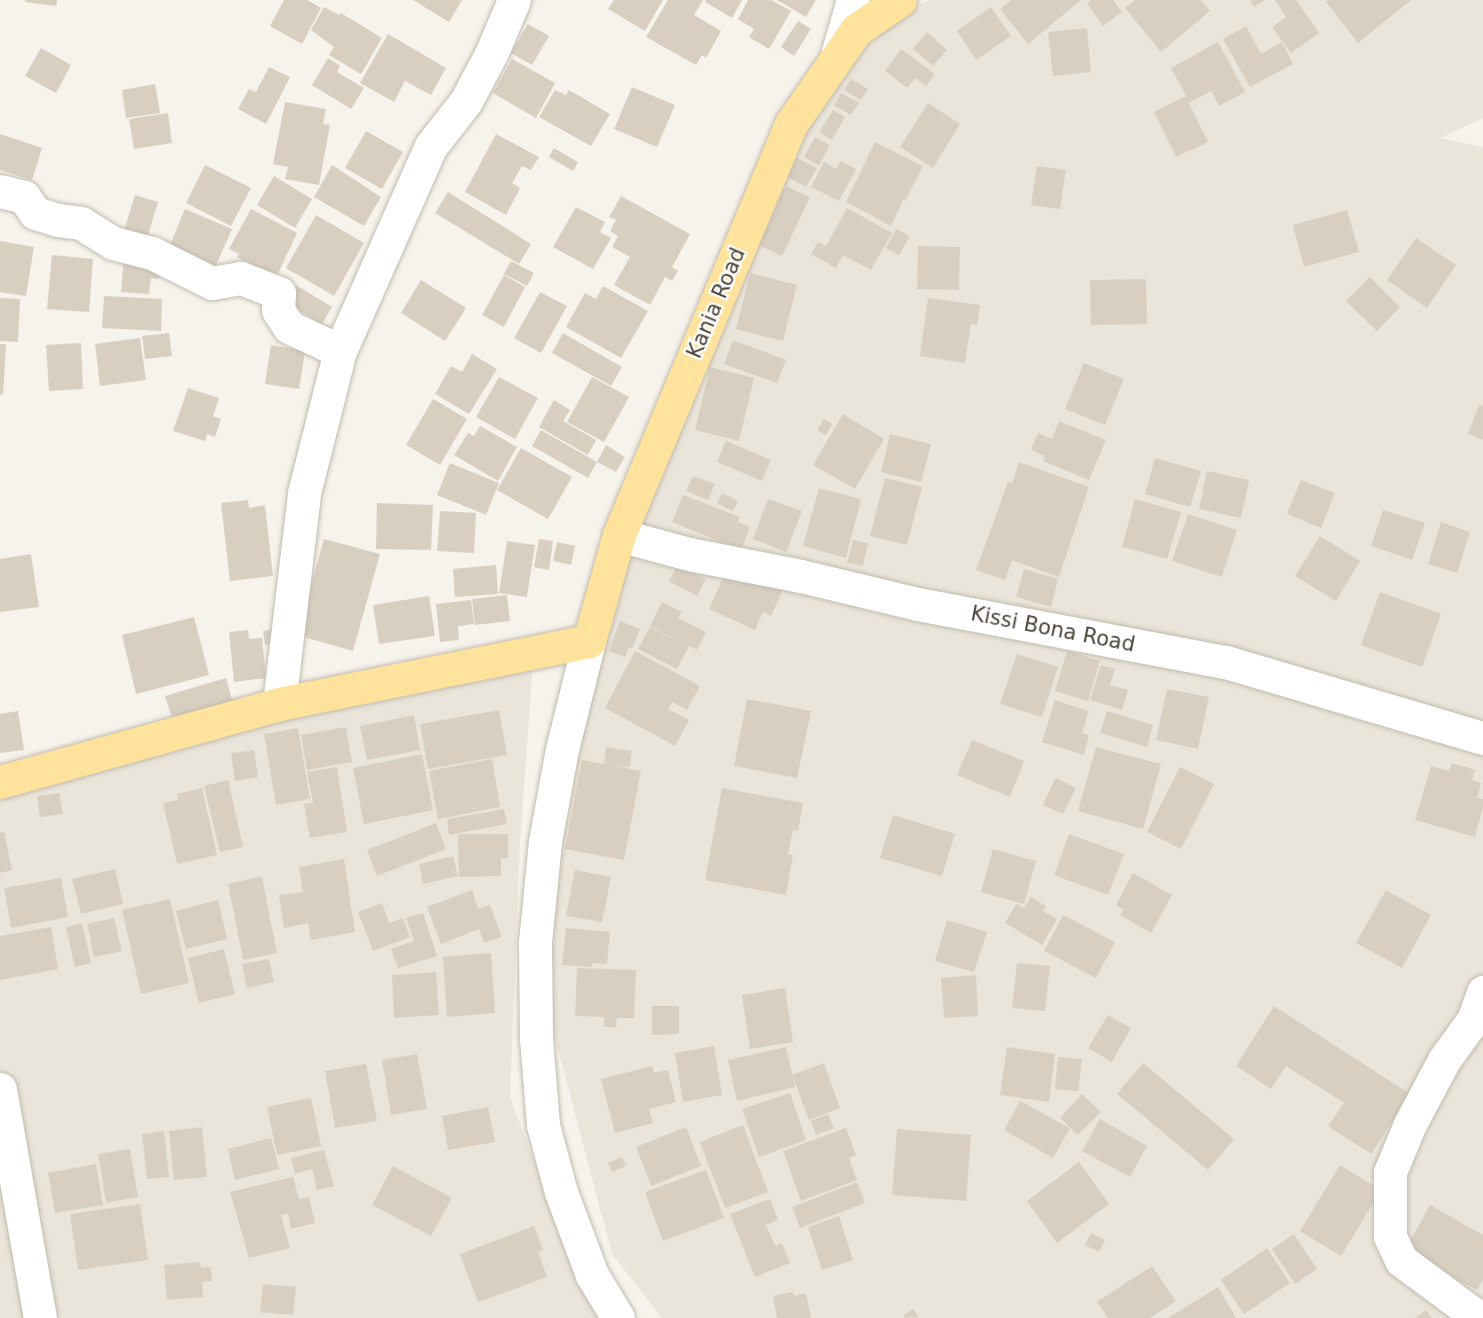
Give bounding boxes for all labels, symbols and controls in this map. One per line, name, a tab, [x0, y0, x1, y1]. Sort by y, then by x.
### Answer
street label: Kania Road	[681, 244, 751, 362]
street label: Kissi Bona Road	[969, 601, 1137, 657]

